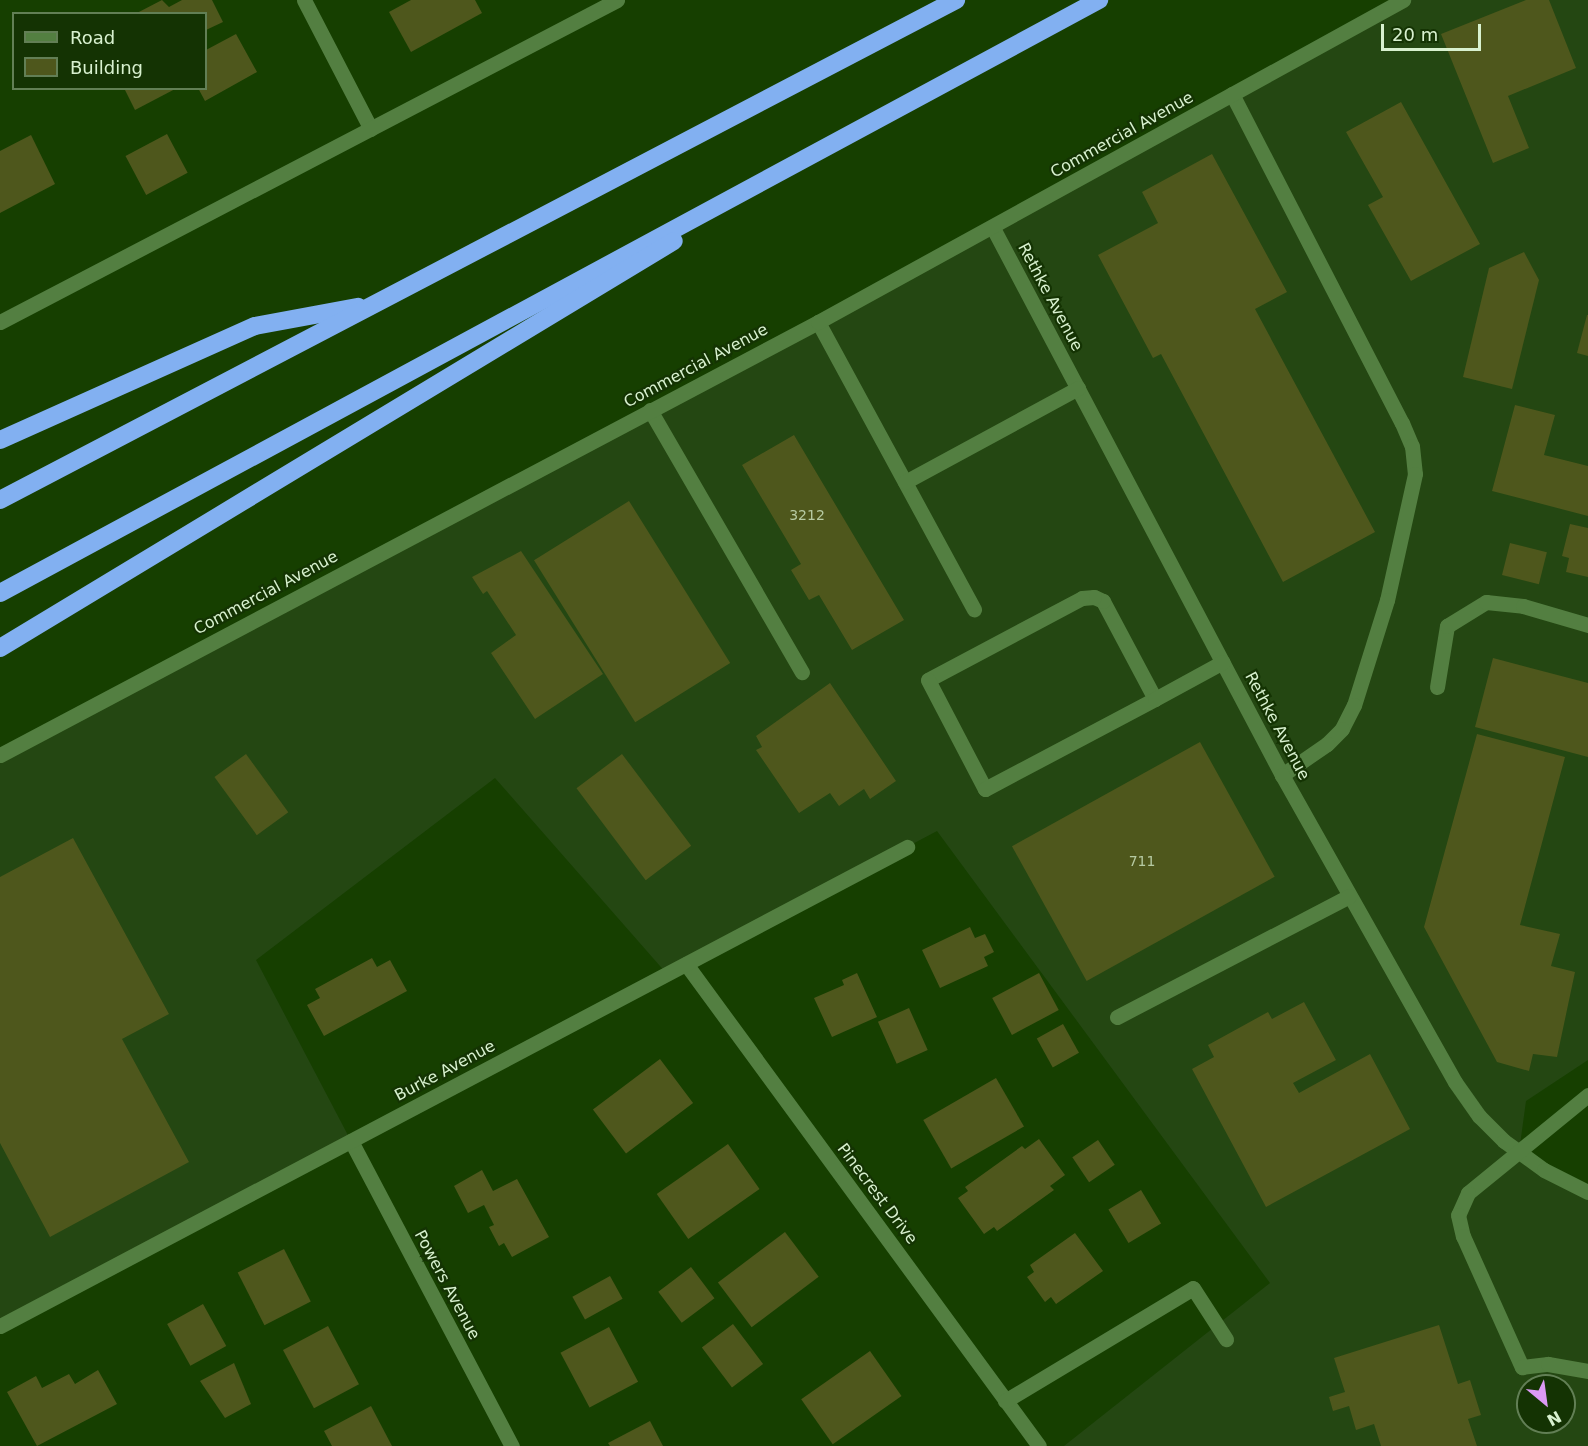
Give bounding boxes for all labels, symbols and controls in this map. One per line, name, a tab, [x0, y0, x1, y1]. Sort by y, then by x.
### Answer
legend	[12, 12, 207, 90]
scale bar	[1384, 12, 1484, 50]
text: 20 m	[1392, 24, 1438, 45]
text: Road	[70, 27, 115, 48]
text: Building	[70, 57, 143, 78]
street label: Commercial Avenue	[1047, 88, 1197, 182]
street label: Rethke Avenue	[1013, 240, 1087, 354]
street label: Commercial Avenue	[621, 320, 771, 412]
house number: 3212	[789, 507, 825, 523]
street label: Commercial Avenue	[191, 547, 341, 639]
street label: Rethke Avenue	[1240, 669, 1314, 783]
house number: 711	[1129, 853, 1155, 869]
street label: Burke Avenue	[392, 1037, 498, 1105]
street label: Pinecrest Drive	[833, 1140, 921, 1248]
street label: Powers Avenue	[410, 1227, 484, 1343]
north arrow	[1516, 1374, 1576, 1434]
text: N	[1544, 1407, 1564, 1430]

